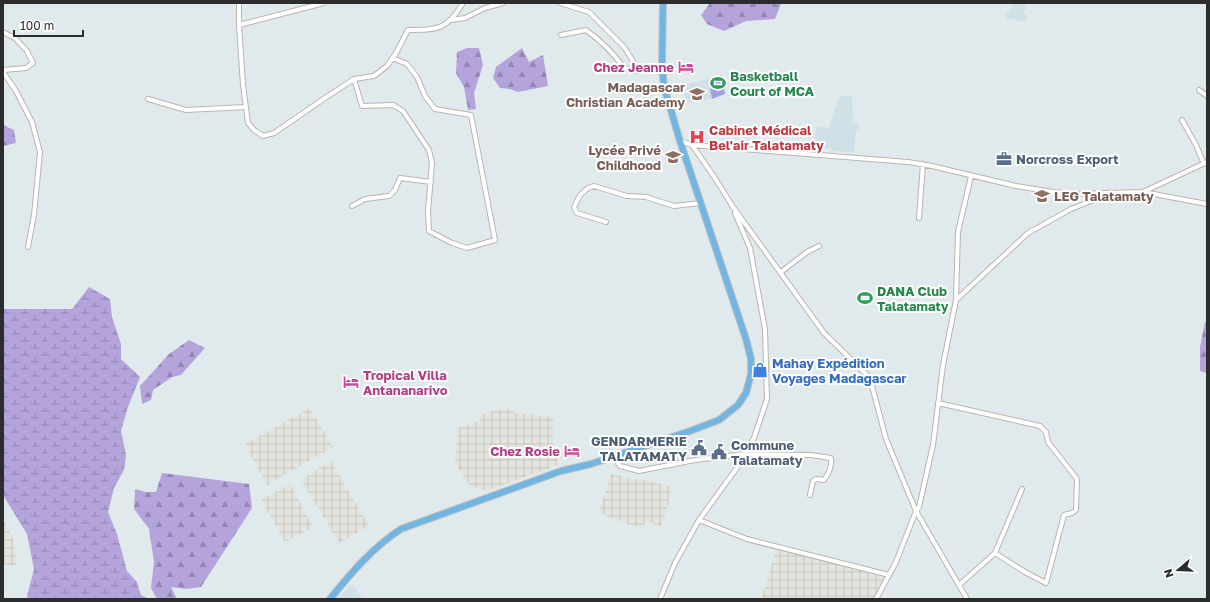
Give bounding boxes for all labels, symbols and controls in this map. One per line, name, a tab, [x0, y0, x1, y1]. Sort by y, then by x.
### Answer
scale bar	[14, 12, 83, 38]
text: 100 m	[20, 18, 54, 33]
hotel icon: Chez Jeanne	[677, 58, 695, 76]
place label: Chez Jeanne	[593, 59, 674, 75]
place label: Basketball Court of MCA	[730, 68, 815, 99]
sports icon: Basketball Court of MCA	[709, 74, 727, 92]
place label: Madagascar Christian Academy	[566, 79, 685, 110]
school or university icon: Madagascar Christian Academy	[688, 85, 706, 103]
place label: Cabinet Médical Bel'air Talatamaty	[709, 122, 824, 153]
hospital icon: Cabinet Médical Bel'air Talatamaty	[688, 128, 706, 146]
place label: Lycée Privé Childhood	[588, 142, 661, 173]
school or university icon: Lycée Privé Childhood	[664, 148, 682, 166]
office icon: Norcross Export	[995, 150, 1013, 168]
place label: Norcross Export	[1016, 151, 1119, 167]
school or university icon: LEG Talatamaty	[1033, 187, 1051, 205]
place label: LEG Talatamaty	[1054, 188, 1154, 204]
place label: DANA Club Talatamaty	[877, 283, 949, 314]
sports icon: DANA Club Talatamaty	[856, 289, 874, 307]
place label: Mahay Expédition Voyages Madagascar	[772, 355, 907, 386]
shop icon: Mahay Expédition Voyages Madagascar	[751, 361, 769, 379]
place label: Tropical Villa Antananarivo	[363, 367, 448, 398]
hotel icon: Tropical Villa Antananarivo	[342, 373, 360, 391]
place label: GENDARMERIE TALATAMATY	[591, 433, 687, 464]
place label: Commune Talatamaty	[731, 437, 803, 468]
public building icon: GENDARMERIE TALATAMATY	[690, 439, 708, 457]
hotel icon: Chez Rosie	[563, 442, 581, 460]
place label: Chez Rosie	[490, 443, 560, 459]
public building icon: Commune Talatamaty	[710, 443, 728, 461]
north arrow	[1158, 550, 1198, 590]
text: N	[1161, 567, 1176, 579]

